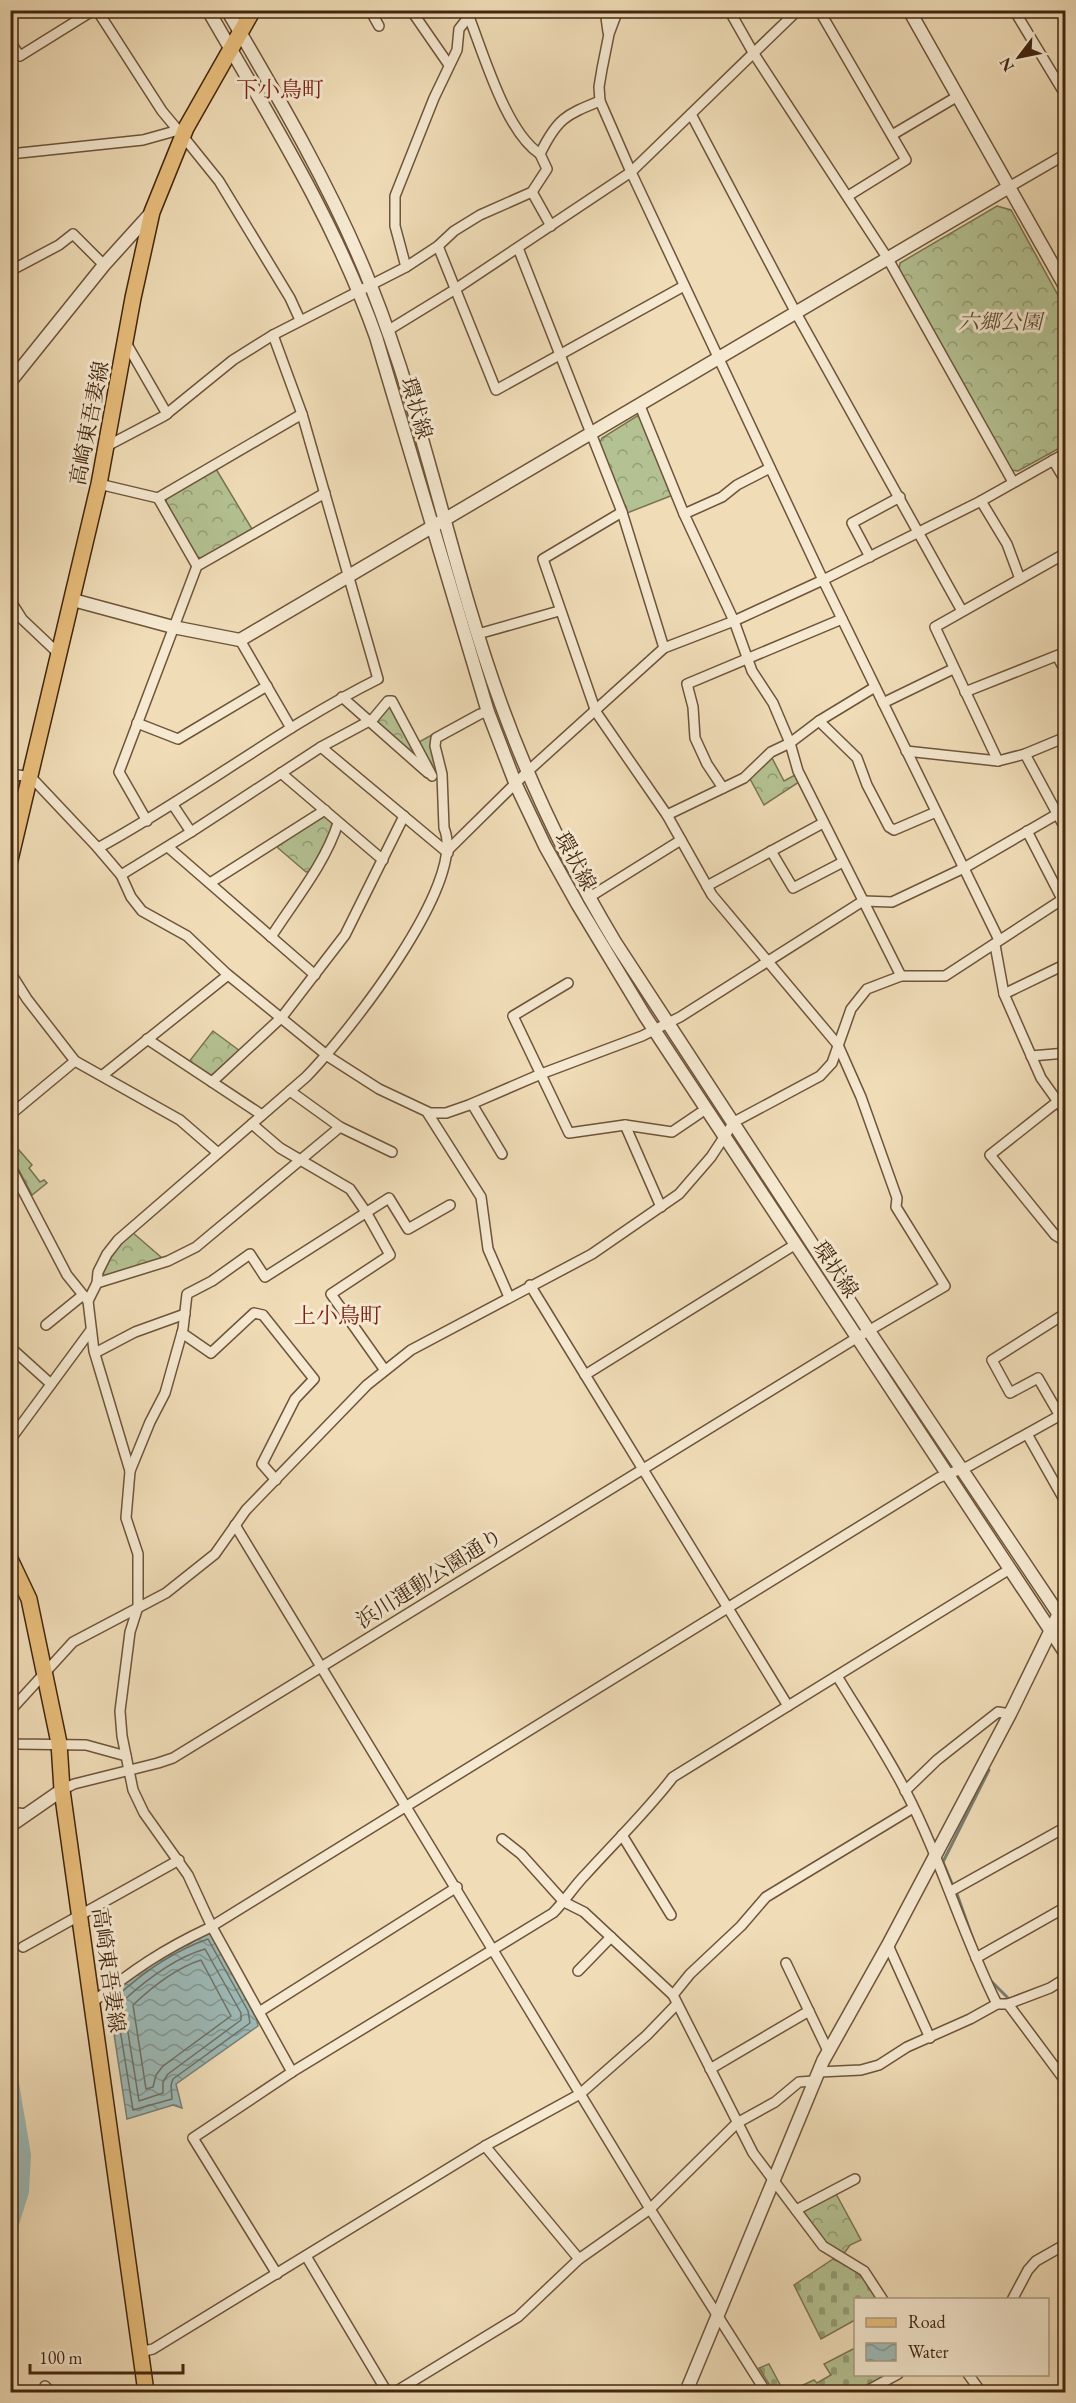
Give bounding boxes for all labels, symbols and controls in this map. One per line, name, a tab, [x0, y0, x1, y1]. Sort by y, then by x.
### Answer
north arrow	[989, 27, 1049, 87]
text: N	[994, 54, 1019, 76]
district label: 下小鳥町	[236, 75, 324, 104]
park label: 六郷公園	[958, 308, 1045, 335]
street label: 高崎東吾妻線	[64, 359, 114, 487]
street label: 環状線	[395, 374, 439, 442]
street label: 環状線	[549, 827, 603, 895]
street label: 環状線	[807, 1235, 865, 1303]
district label: 上小鳥町	[294, 1301, 382, 1330]
street label: 浜川運動公園通り	[351, 1522, 507, 1634]
street label: 高崎東吾妻線	[87, 1906, 131, 2034]
legend	[854, 2298, 1049, 2376]
text: Road	[908, 2310, 947, 2333]
scale bar	[30, 2337, 183, 2375]
text: Water	[908, 2340, 949, 2363]
text: 100 m	[39, 2346, 83, 2369]

